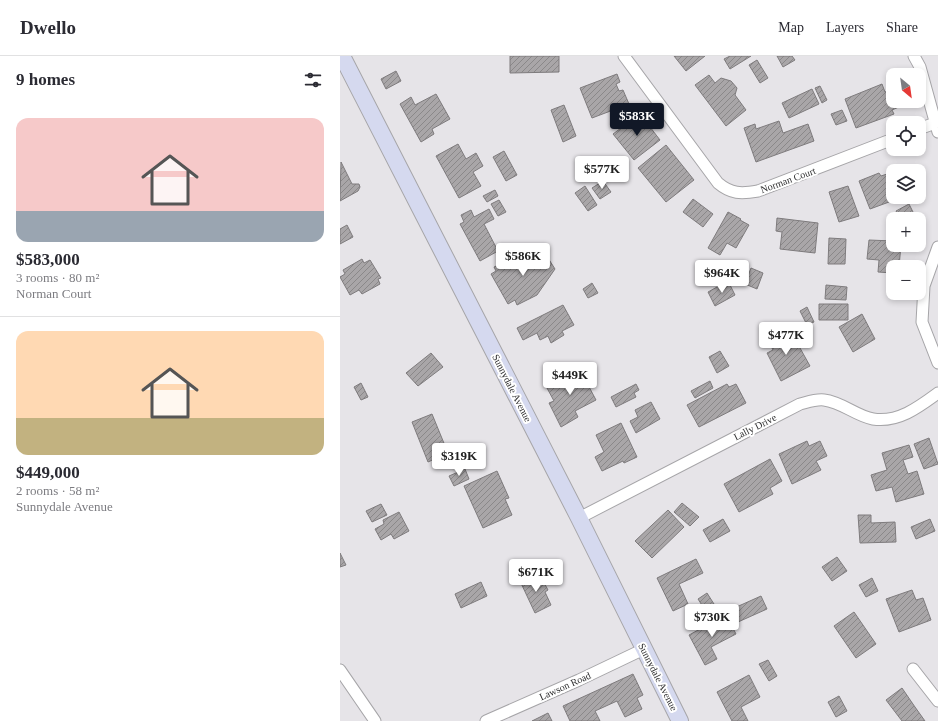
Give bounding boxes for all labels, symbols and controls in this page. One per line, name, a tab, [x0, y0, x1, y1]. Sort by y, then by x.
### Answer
text: Dwello	[20, 17, 76, 38]
text: Map	[778, 20, 804, 35]
text: Layers	[826, 20, 864, 35]
text: Share	[886, 20, 918, 35]
north arrow	[886, 68, 926, 108]
map controls	[886, 68, 926, 300]
icon: filters	[302, 69, 324, 91]
text: 9 homes	[16, 70, 75, 89]
pin: $583K	[609, 103, 665, 137]
text: $583K	[619, 108, 655, 123]
button: locate	[886, 116, 926, 156]
icon: home	[134, 144, 206, 216]
pin: $577K	[574, 156, 630, 190]
text: $577K	[584, 161, 620, 176]
button: layers	[886, 164, 926, 204]
street label: Norman Court	[759, 165, 817, 195]
button: +	[886, 212, 926, 252]
pin: $586K	[495, 243, 551, 277]
text: $586K	[505, 248, 541, 263]
text: $583,000	[16, 250, 80, 269]
pin: $964K	[694, 260, 750, 294]
button: −	[886, 260, 926, 300]
text: $964K	[704, 265, 740, 280]
text: 3 rooms · 80 m²	[16, 270, 99, 285]
text: Norman Court	[16, 286, 91, 301]
pin: $477K	[758, 322, 814, 356]
text: $477K	[768, 327, 804, 342]
street label: Sunnydale Avenue	[490, 352, 534, 424]
icon: home	[134, 357, 206, 429]
pin: $449K	[542, 362, 598, 396]
text: $449K	[552, 367, 588, 382]
street label: Lally Drive	[732, 411, 779, 442]
pin: $319K	[431, 443, 487, 477]
text: $319K	[441, 448, 477, 463]
text: $449,000	[16, 463, 80, 482]
text: 2 rooms · 58 m²	[16, 483, 99, 498]
text: Sunnydale Avenue	[16, 499, 113, 514]
pin: $671K	[508, 559, 564, 593]
text: $671K	[518, 564, 554, 579]
pin: $730K	[684, 604, 740, 638]
text: $730K	[694, 609, 730, 624]
street label: Sunnydale Avenue	[636, 641, 680, 713]
street label: Lawson Road	[538, 670, 592, 702]

